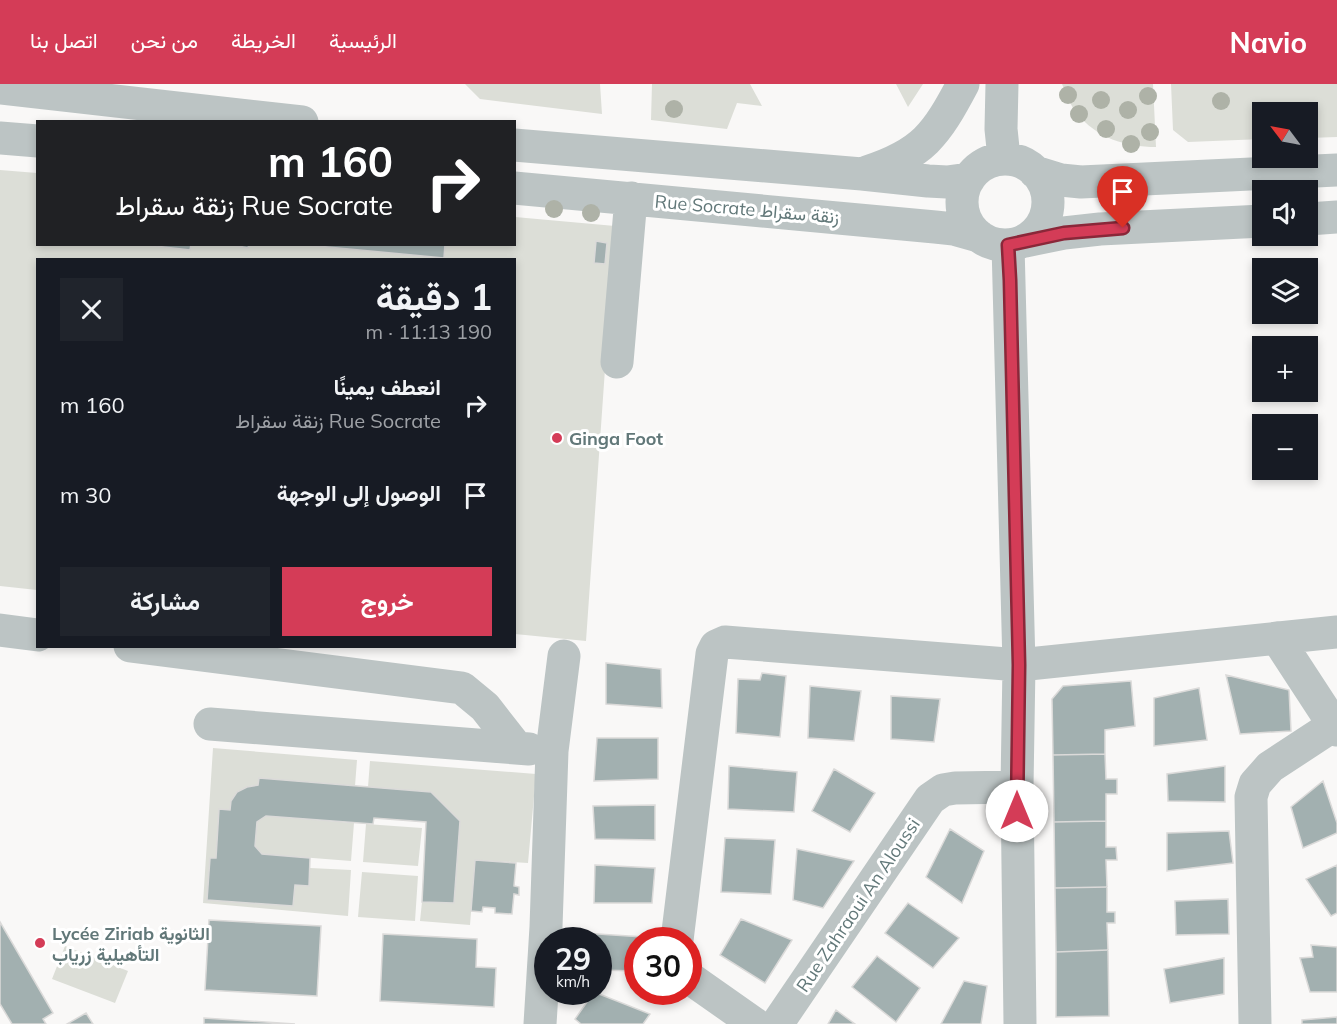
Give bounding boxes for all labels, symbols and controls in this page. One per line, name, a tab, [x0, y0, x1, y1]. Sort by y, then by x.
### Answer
text: Navio	[1230, 25, 1307, 60]
text: اتصل بنا	[30, 27, 98, 53]
text: من نحن	[131, 27, 198, 53]
text: الخريطة	[231, 27, 296, 53]
text: الرئيسية	[329, 27, 397, 53]
north arrow	[1252, 102, 1318, 168]
map controls	[1252, 102, 1318, 480]
text: 160 m	[268, 135, 393, 188]
icon: right	[414, 144, 492, 222]
pin	[1097, 166, 1148, 228]
icon: arrive	[1106, 175, 1139, 208]
button: sound	[1252, 180, 1318, 246]
text: Rue Socrate زنقة سقراط	[115, 188, 393, 222]
street label: Rue Socrate زنقة سقراط	[654, 189, 840, 229]
button: layers	[1252, 258, 1318, 324]
text: 1 دقيقة	[376, 274, 492, 319]
button: close	[60, 278, 123, 341]
text: 190 m · 11:13	[366, 319, 492, 344]
button: +	[1252, 336, 1318, 402]
text: انعطف يمينًا	[334, 373, 441, 401]
icon: right	[459, 389, 492, 422]
text: 160 m	[60, 391, 125, 419]
text: Rue Socrate زنقة سقراط	[235, 408, 441, 433]
button: −	[1252, 414, 1318, 480]
place label: Ginga Foot	[569, 427, 663, 450]
marker: Ginga Foot	[550, 431, 564, 445]
text: الوصول إلى الوجهة	[277, 479, 441, 507]
icon: arrive	[459, 479, 492, 512]
text: 30 m	[60, 481, 111, 509]
button: مشاركة	[60, 567, 270, 636]
button: خروج	[282, 567, 492, 636]
position arrow	[985, 779, 1049, 843]
street label: Rue Zahraoui An Aloussi	[791, 814, 925, 996]
place label: Lycée Ziriab الثانوية التأهيلية زرياب	[52, 922, 210, 966]
speed limit sign: 30	[624, 927, 702, 1005]
marker: Lycée Ziriab الثانوية التأهيلية زرياب	[33, 936, 47, 950]
text: 29	[555, 940, 591, 978]
text: km/h	[556, 972, 590, 991]

